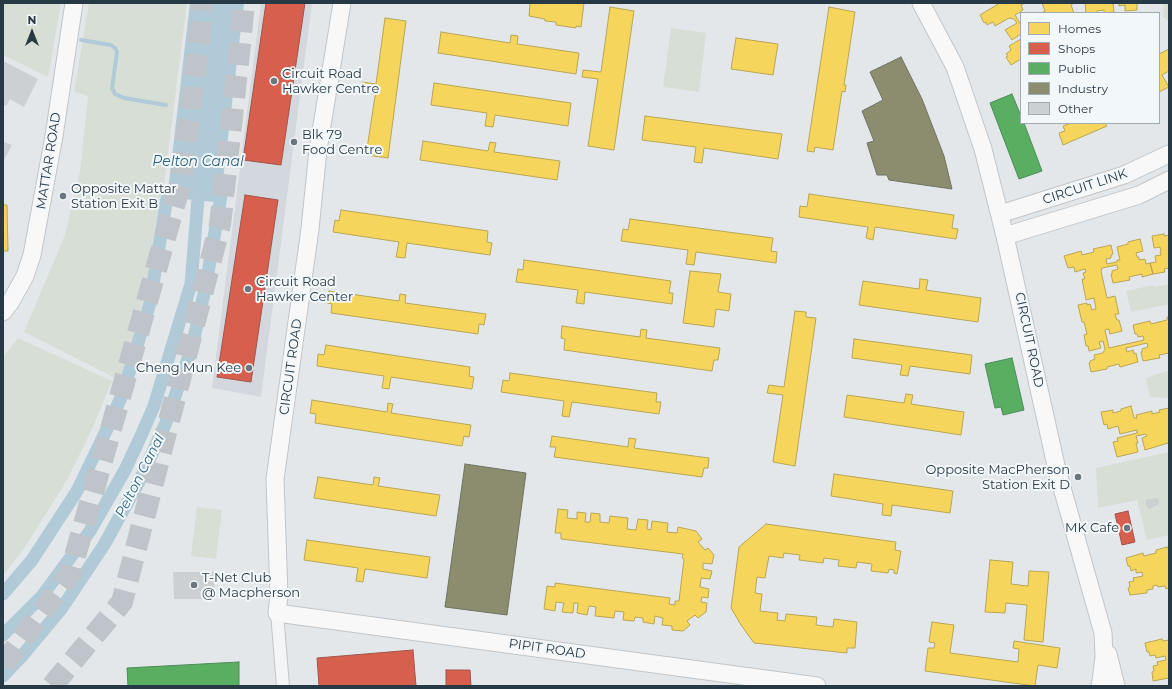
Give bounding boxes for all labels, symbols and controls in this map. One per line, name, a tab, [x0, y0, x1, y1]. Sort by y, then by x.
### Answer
north arrow	[12, 12, 52, 52]
legend	[1020, 12, 1160, 124]
text: N	[28, 13, 36, 27]
text: Homes	[1058, 21, 1101, 36]
text: Shops	[1058, 41, 1095, 56]
text: Public	[1058, 61, 1096, 76]
place label: Circuit Road Hawker Centre	[282, 66, 379, 97]
marker: Circuit Road Hawker Centre	[269, 76, 279, 86]
text: Industry	[1058, 81, 1108, 96]
text: Other	[1058, 101, 1093, 116]
street label: MATTAR ROAD	[34, 111, 64, 211]
place label: Blk 79 Food Centre	[302, 127, 382, 158]
marker: Blk 79 Food Centre	[289, 137, 299, 147]
water label: Pelton Canal	[152, 154, 244, 170]
street label: CIRCUIT LINK	[1041, 166, 1129, 208]
place label: Opposite Mattar Station Exit B	[71, 181, 177, 212]
marker: Opposite Mattar Station Exit B	[58, 191, 68, 201]
place label: Circuit Road Hawker Center	[256, 274, 353, 305]
marker: Circuit Road Hawker Center	[243, 284, 253, 294]
street label: CIRCUIT ROAD	[1011, 291, 1047, 389]
street label: CIRCUIT ROAD	[277, 318, 305, 416]
place label: Cheng Mun Kee	[136, 360, 241, 376]
marker: Cheng Mun Kee	[244, 363, 254, 373]
water label: Pelton Canal	[112, 431, 168, 521]
place label: Opposite MacPherson Station Exit D	[925, 462, 1070, 493]
marker: Opposite MacPherson Station Exit D	[1073, 472, 1083, 482]
place label: MK Cafe	[1065, 520, 1119, 536]
marker: MK Cafe	[1122, 523, 1132, 533]
place label: T-Net Club @ Macpherson	[202, 570, 300, 601]
marker: T-Net Club @ Macpherson	[189, 580, 199, 590]
street label: PIPIT ROAD	[508, 636, 586, 662]

